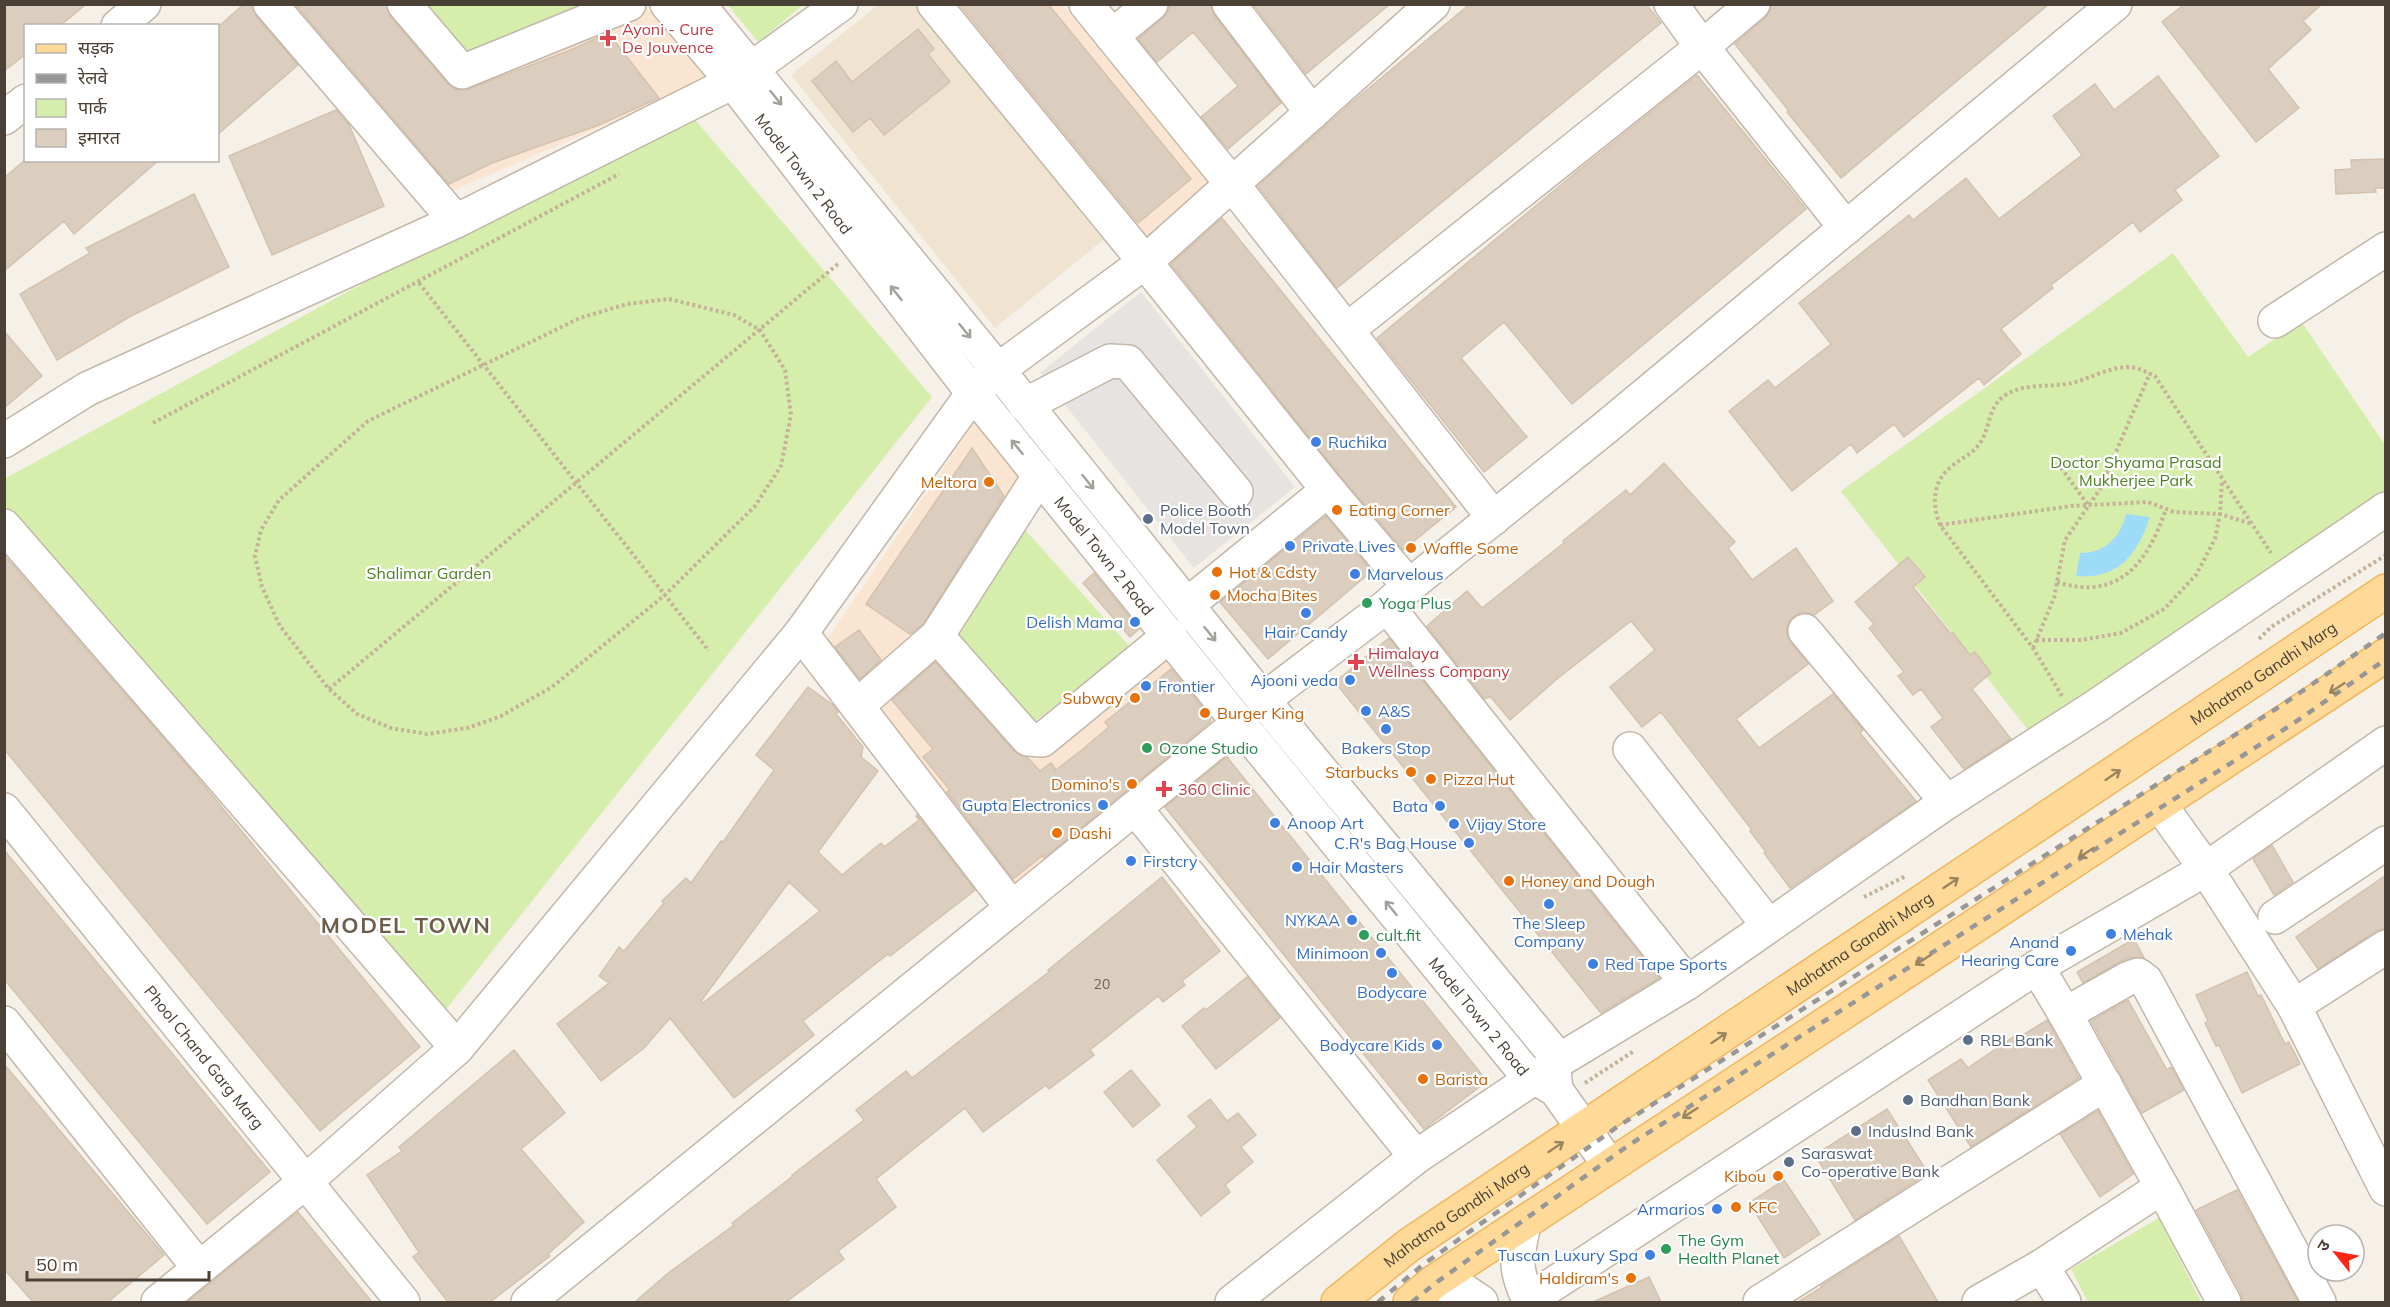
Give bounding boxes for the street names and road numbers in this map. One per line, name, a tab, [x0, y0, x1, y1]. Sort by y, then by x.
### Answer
street label: Model Town 2 Road	[751, 109, 857, 238]
street label: Model Town 2 Road	[1050, 492, 1158, 619]
street label: Mahatma Gandhi Marg	[2186, 617, 2340, 729]
street label: Mahatma Gandhi Marg	[1782, 887, 1936, 1000]
street label: Model Town 2 Road	[1425, 953, 1533, 1080]
street label: Phool Chand Garg Marg	[140, 981, 268, 1133]
street label: Mahatma Gandhi Marg	[1379, 1158, 1533, 1272]

